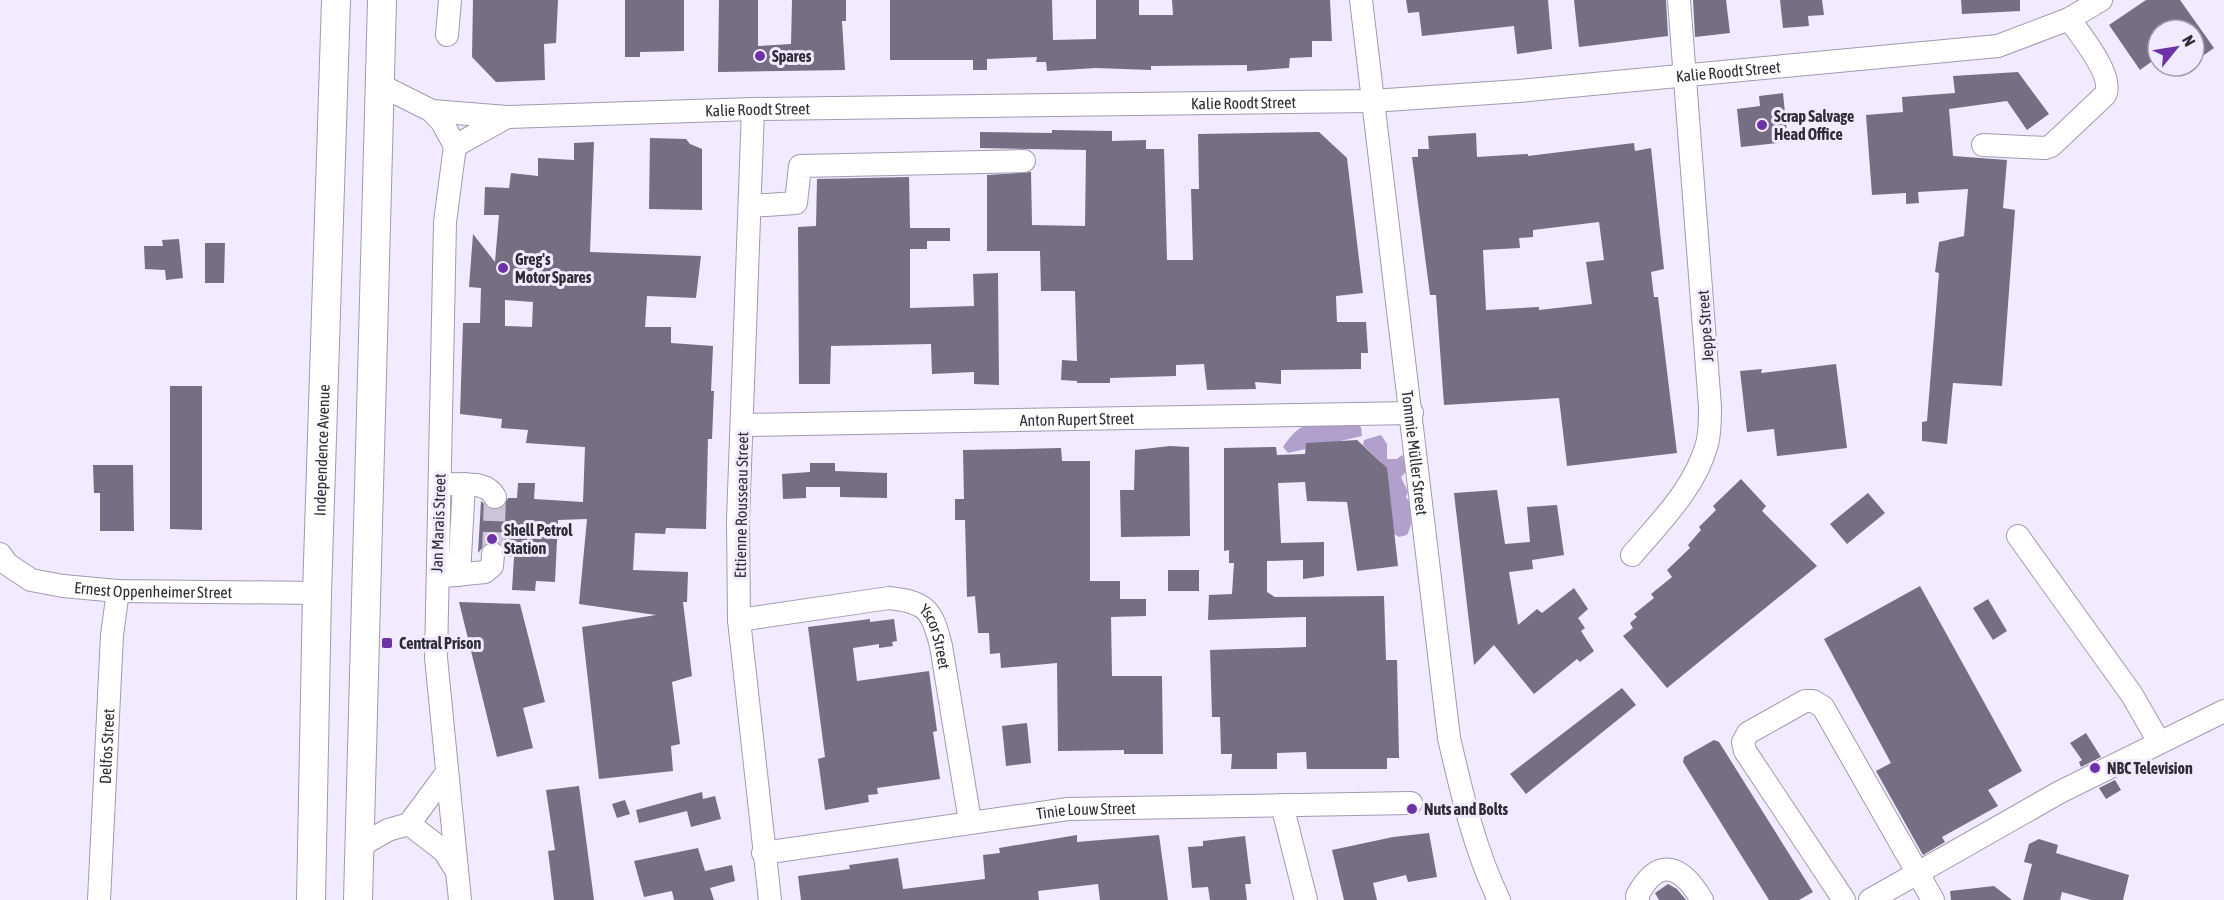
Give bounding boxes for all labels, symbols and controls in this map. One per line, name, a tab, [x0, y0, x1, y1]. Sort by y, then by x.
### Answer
north arrow	[2146, 18, 2206, 78]
text: N	[2179, 32, 2199, 49]
place label: Spares	[772, 47, 812, 65]
marker: Spares	[753, 49, 767, 63]
street label: Kalie Roodt Street	[1675, 57, 1782, 85]
street label: Kalie Roodt Street	[1191, 93, 1296, 112]
street label: Kalie Roodt Street	[705, 99, 811, 120]
place label: Scrap Salvage Head Office	[1774, 107, 1854, 143]
marker: Scrap Salvage Head Office	[1755, 118, 1769, 132]
place label: Greg's Motor Spares	[515, 250, 592, 286]
marker: Greg's Motor Spares	[496, 261, 510, 275]
street label: Jeppe Street	[1693, 289, 1717, 363]
street label: Independence Avenue	[310, 384, 333, 516]
street label: Tommie Müller Street	[1399, 389, 1431, 517]
street label: Anton Rupert Street	[1019, 409, 1135, 429]
street label: Ettienne Rousseau Street	[731, 431, 751, 578]
street label: Jan Marais Street	[427, 473, 449, 573]
place label: Shell Petrol Station	[504, 521, 573, 557]
marker: Shell Petrol Station	[485, 532, 499, 546]
street label: Ernest Oppenheimer Street	[73, 578, 233, 601]
street label: Yscor Street	[916, 600, 954, 671]
place label: Central Prison	[399, 634, 482, 652]
marker: Central Prison	[380, 636, 394, 650]
street label: Delfos Street	[96, 708, 117, 784]
place label: NBC Television	[2107, 759, 2193, 777]
marker: NBC Television	[2088, 761, 2102, 775]
street label: Tinie Louw Street	[1035, 799, 1136, 822]
place label: Nuts and Bolts	[1424, 800, 1509, 818]
marker: Nuts and Bolts	[1405, 802, 1419, 816]

